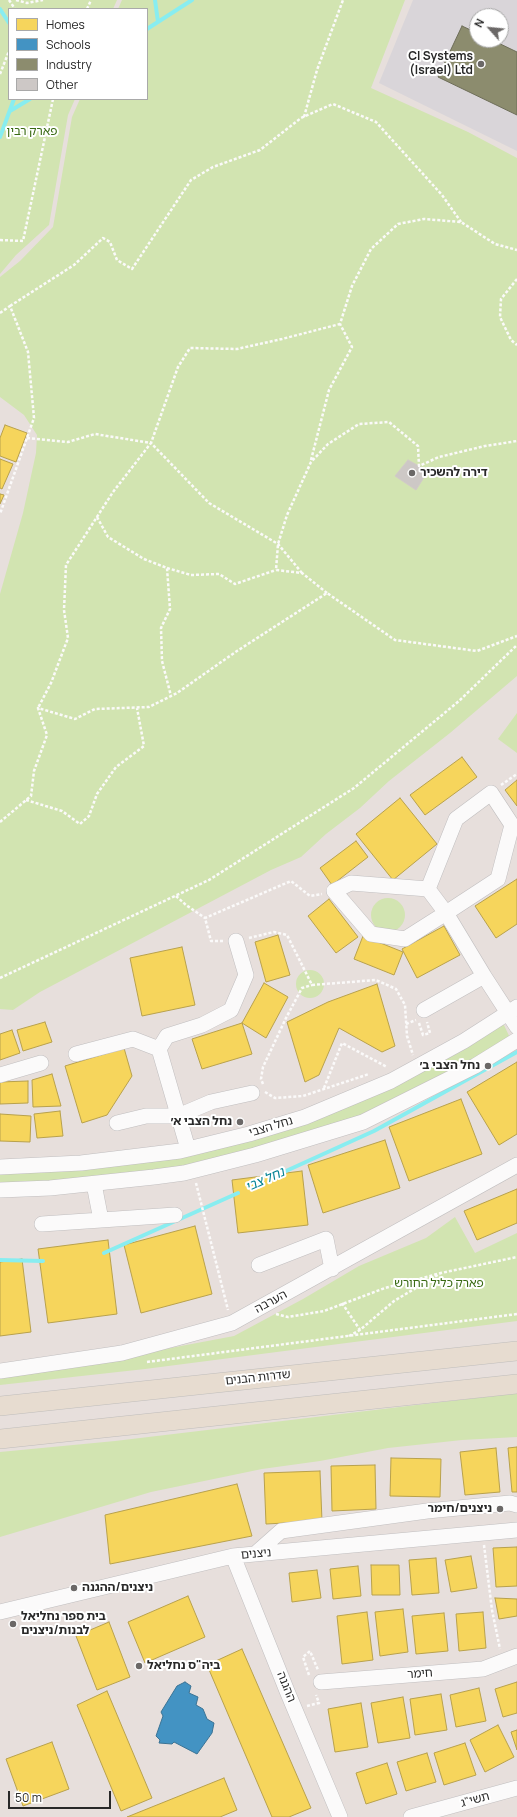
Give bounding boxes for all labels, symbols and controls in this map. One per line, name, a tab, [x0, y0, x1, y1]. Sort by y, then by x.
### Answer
legend	[8, 8, 148, 100]
north arrow	[469, 8, 509, 48]
text: Homes	[46, 16, 85, 33]
text: N	[470, 16, 487, 30]
text: Schools	[46, 36, 90, 53]
place label: CI Systems (Israel) Ltd	[408, 50, 473, 78]
text: Industry	[46, 56, 92, 73]
marker: CI Systems (Israel) Ltd	[476, 59, 486, 69]
text: Other	[46, 76, 78, 93]
park label: פארק רבין	[6, 125, 58, 139]
place label: דירה להשכיר	[420, 466, 488, 480]
marker: דירה להשכיר	[407, 468, 417, 478]
place label: נחל הצבי ב׳	[420, 1059, 480, 1073]
marker: נחל הצבי ב׳	[483, 1061, 493, 1071]
street label: נחל הצבי	[247, 1113, 295, 1141]
place label: נחל הצבי א׳	[171, 1115, 232, 1129]
marker: נחל הצבי א׳	[235, 1117, 245, 1127]
water label: נחל צבי	[243, 1165, 287, 1195]
park label: פארק כליל החורש	[394, 1277, 484, 1291]
street label: הערבה	[252, 1287, 290, 1317]
street label: שדרות הבנים	[225, 1367, 291, 1389]
place label: ניצנים/חימר	[427, 1502, 492, 1516]
marker: ניצנים/חימר	[495, 1504, 505, 1514]
street label: ניצנים	[240, 1546, 272, 1562]
place label: ניצנים/ההגנה	[82, 1581, 153, 1595]
marker: ניצנים/ההגנה	[69, 1583, 79, 1593]
place label: בית ספר נחליאל לבנות/ניצנים	[21, 1610, 106, 1638]
marker: בית ספר נחליאל לבנות/ניצנים	[8, 1619, 18, 1629]
place label: ביה"ס נחליאל	[147, 1659, 220, 1673]
marker: ביה"ס נחליאל	[134, 1661, 144, 1671]
street label: חימר	[407, 1666, 433, 1682]
street label: ההגנה	[273, 1670, 299, 1704]
scale bar	[10, 1783, 113, 1809]
text: 50 m	[15, 1789, 42, 1806]
street label: תשי"ג	[459, 1789, 491, 1811]

